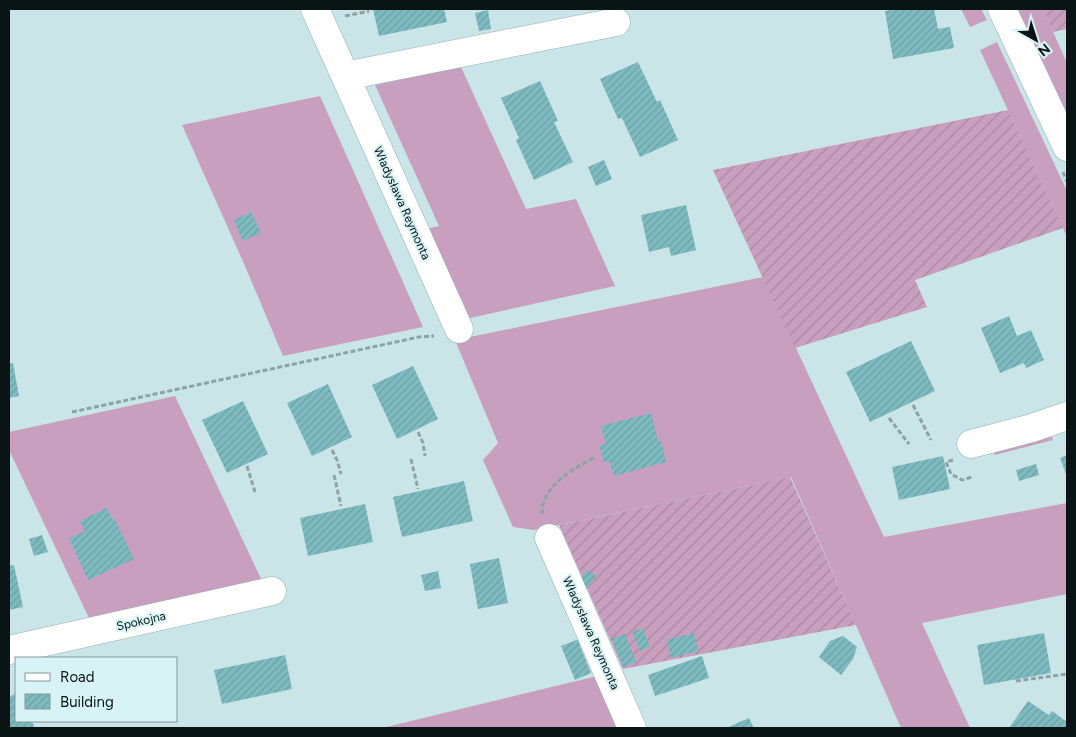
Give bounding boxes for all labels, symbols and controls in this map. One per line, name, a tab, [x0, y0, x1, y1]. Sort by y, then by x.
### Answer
north arrow	[1011, 15, 1061, 65]
text: N	[1034, 40, 1053, 60]
street label: Władysława Reymonta	[371, 144, 433, 262]
street label: Władysława Reymonta	[560, 574, 622, 692]
street label: Spokojna	[115, 609, 167, 633]
legend	[15, 657, 178, 722]
text: Road	[60, 668, 95, 686]
text: Building	[60, 693, 114, 711]

